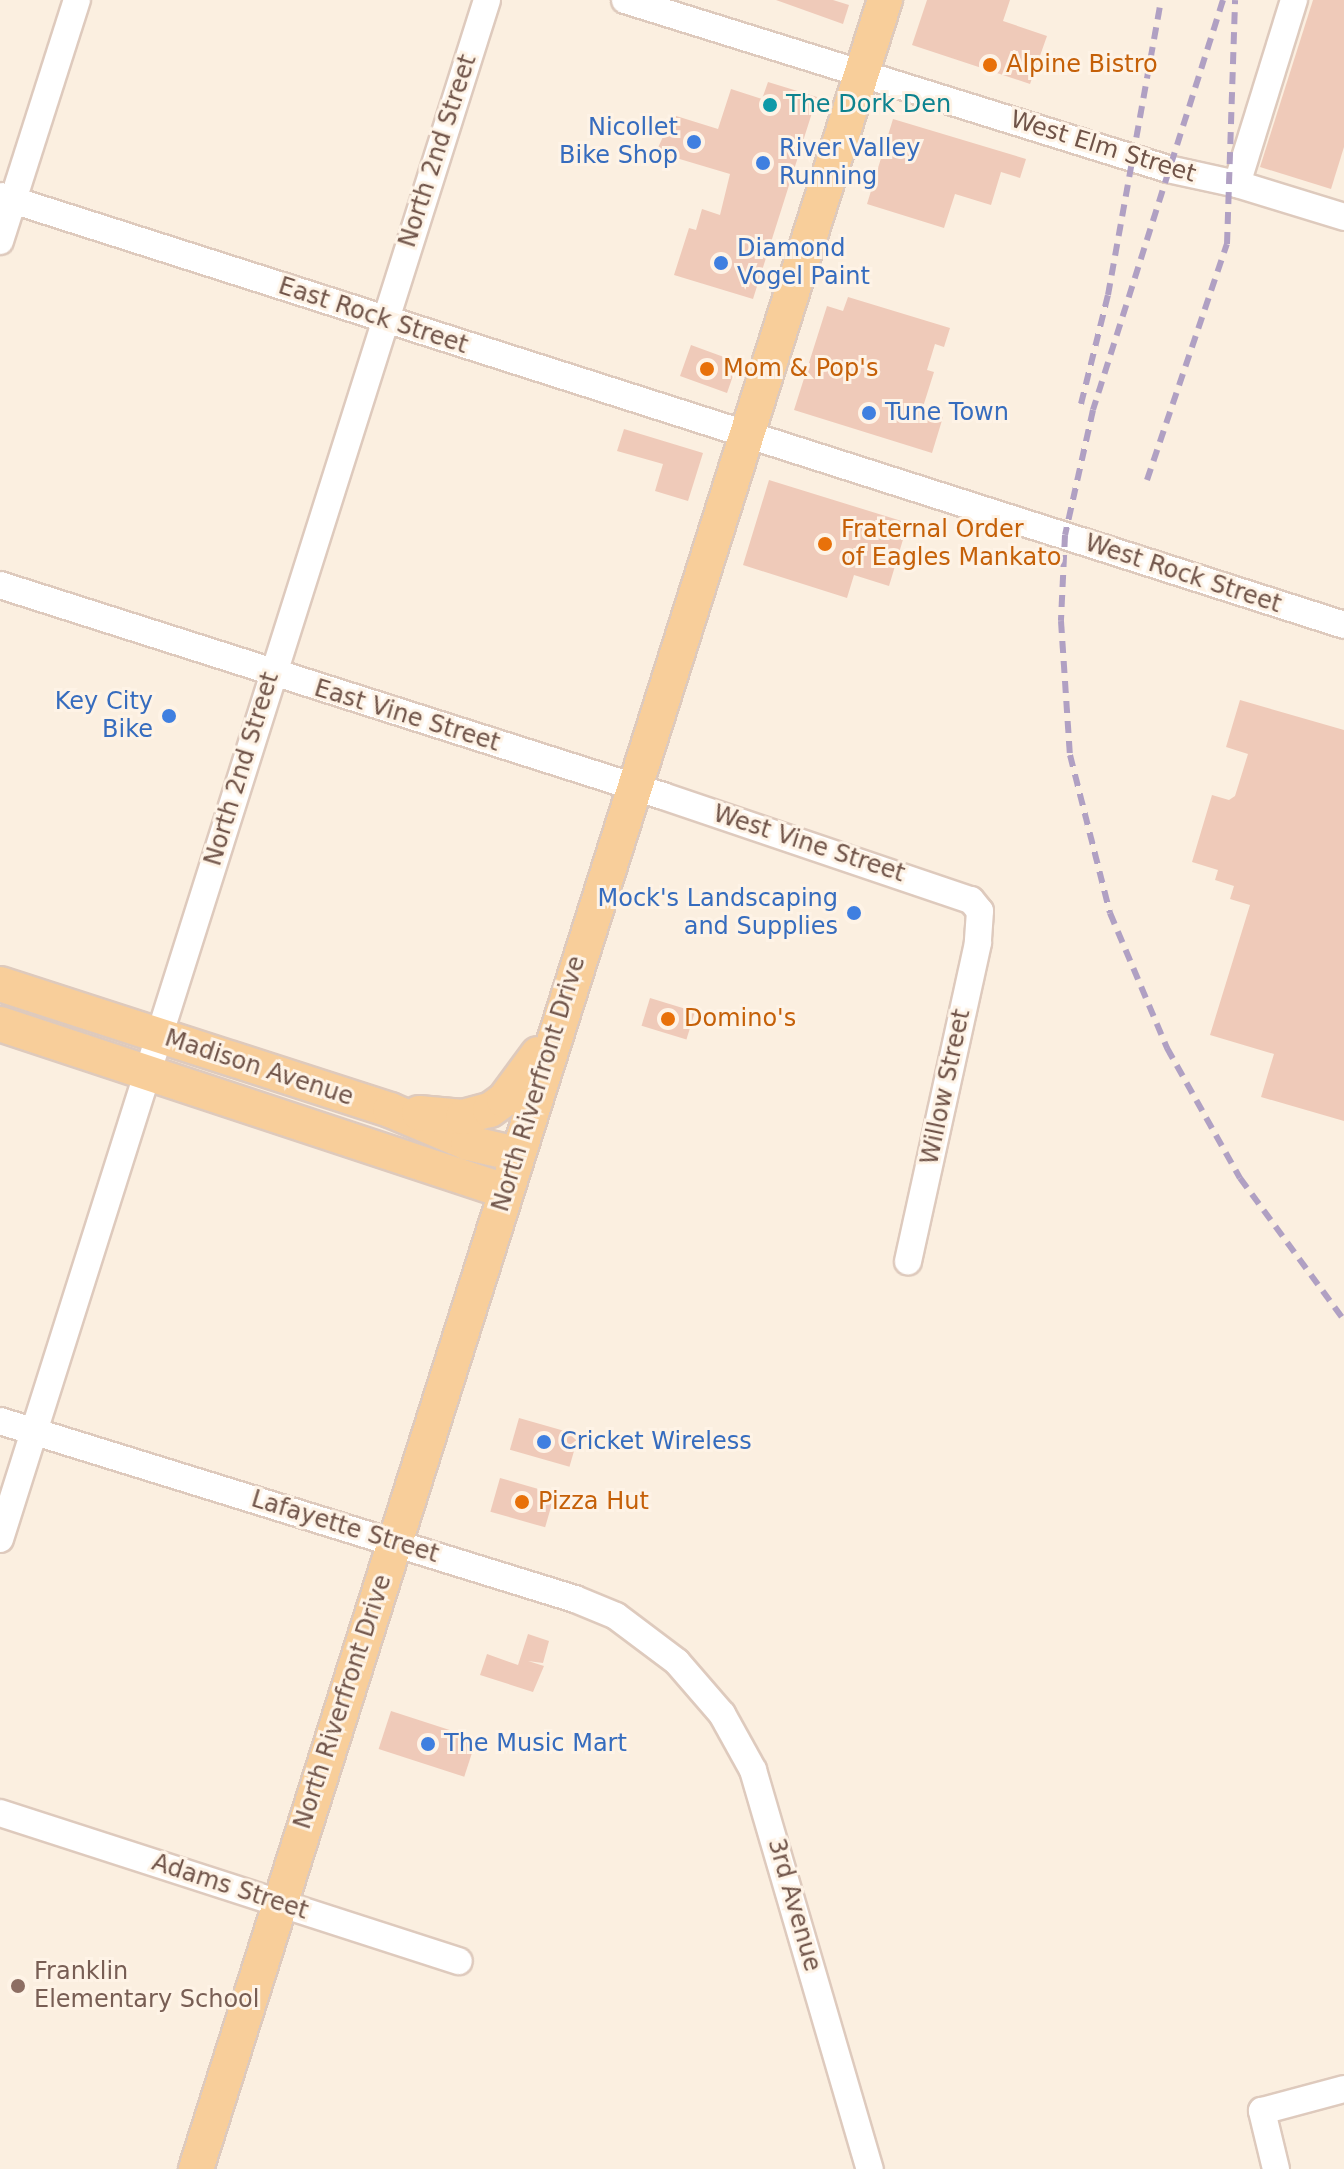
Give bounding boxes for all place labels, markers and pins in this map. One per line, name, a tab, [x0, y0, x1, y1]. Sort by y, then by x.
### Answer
place label: Alpine Bistro	[1006, 51, 1158, 79]
marker: Alpine Bistro	[981, 56, 999, 74]
place label: The Dork Den	[786, 91, 951, 119]
marker: The Dork Den	[761, 96, 779, 114]
place label: Nicollet Bike Shop	[559, 114, 678, 170]
marker: Nicollet Bike Shop	[685, 133, 703, 151]
place label: River Valley Running	[779, 135, 920, 191]
marker: River Valley Running	[754, 154, 772, 172]
place label: Diamond Vogel Paint	[737, 235, 870, 291]
marker: Diamond Vogel Paint	[712, 254, 730, 272]
place label: Mom & Pop's	[723, 355, 878, 383]
marker: Mom & Pop's	[698, 360, 716, 378]
place label: Tune Town	[885, 399, 1009, 427]
marker: Tune Town	[860, 404, 878, 422]
place label: Fraternal Order of Eagles Mankato	[841, 516, 1061, 572]
marker: Fraternal Order of Eagles Mankato	[816, 535, 834, 553]
place label: Key City Bike	[55, 688, 153, 744]
marker: Key City Bike	[160, 707, 178, 725]
place label: Mock's Landscaping and Supplies	[598, 885, 838, 941]
marker: Mock's Landscaping and Supplies	[845, 904, 863, 922]
place label: Domino's	[684, 1005, 796, 1033]
marker: Domino's	[659, 1010, 677, 1028]
place label: Cricket Wireless	[560, 1428, 752, 1456]
marker: Cricket Wireless	[535, 1433, 553, 1451]
place label: Pizza Hut	[538, 1488, 649, 1516]
marker: Pizza Hut	[513, 1493, 531, 1511]
place label: The Music Mart	[444, 1730, 627, 1758]
marker: The Music Mart	[419, 1735, 437, 1753]
place label: Franklin Elementary School	[34, 1958, 259, 2014]
marker: Franklin Elementary School	[9, 1977, 27, 1995]

